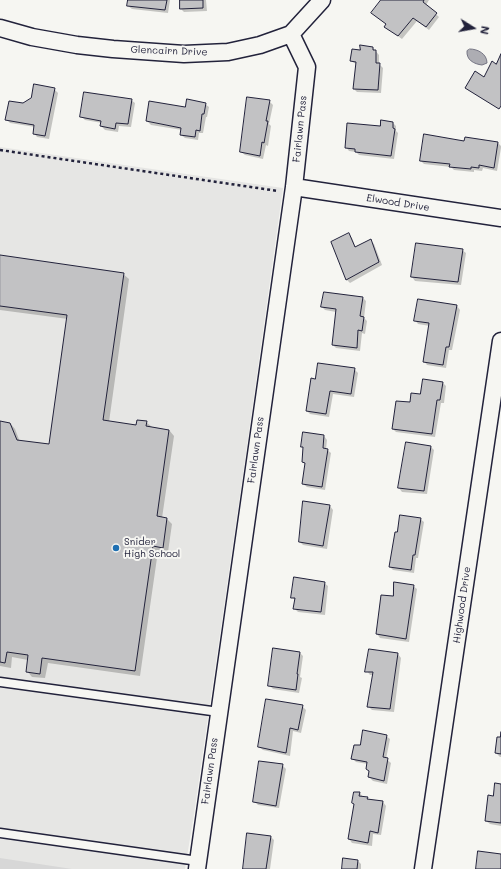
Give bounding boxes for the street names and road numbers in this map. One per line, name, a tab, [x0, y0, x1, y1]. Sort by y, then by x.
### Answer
street label: Glencairn Drive	[130, 44, 208, 58]
street label: Fairlawn Pass	[291, 95, 309, 163]
street label: Elwood Drive	[366, 192, 430, 214]
street label: Fairlawn Pass	[245, 416, 267, 484]
street label: Highwood Drive	[451, 566, 473, 644]
street label: Fairlawn Pass	[199, 737, 221, 805]

